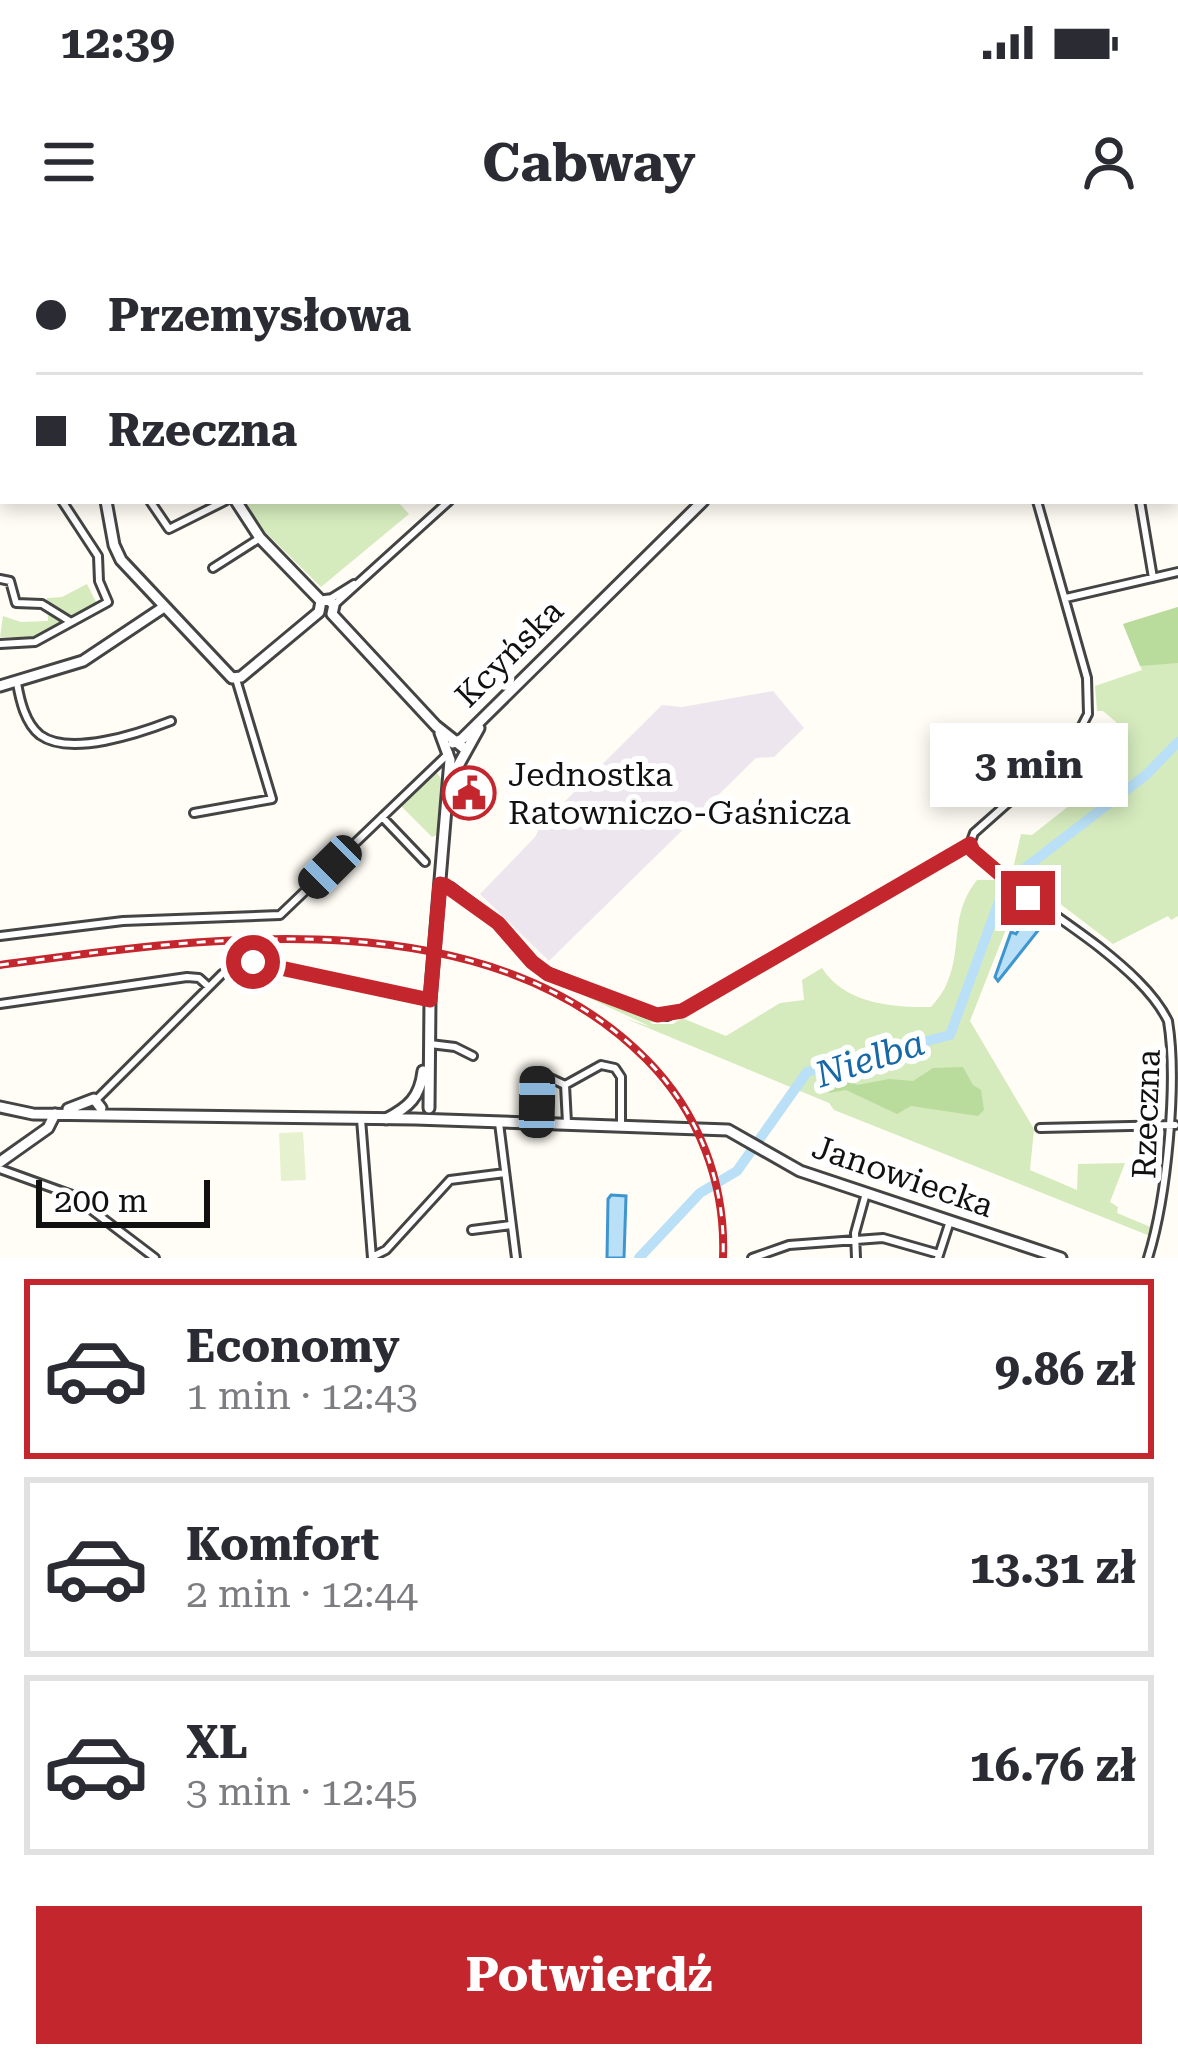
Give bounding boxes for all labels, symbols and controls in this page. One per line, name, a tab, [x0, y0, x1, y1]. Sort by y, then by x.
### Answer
text: 12:39	[60, 16, 175, 69]
icon: menu	[36, 129, 102, 195]
icon: person	[1076, 129, 1142, 195]
text: Cabway	[482, 131, 696, 194]
text: Przemysłowa	[108, 289, 411, 342]
text: Rzeczna	[108, 404, 297, 457]
street label: Kcyńska	[447, 591, 571, 715]
callout: 3 min	[929, 724, 1127, 808]
text: 3 min	[975, 742, 1083, 788]
place label: Jednostka Ratowniczo-Gaśnicza	[508, 755, 851, 832]
public building icon: Jednostka Ratowniczo-Gaśnicza	[441, 765, 497, 821]
car	[292, 829, 368, 905]
route end	[1001, 871, 1055, 925]
route start	[226, 935, 280, 989]
water label: Nielba	[809, 1022, 930, 1097]
street label: Rzeczna	[1124, 1048, 1168, 1180]
car	[518, 1066, 556, 1138]
street label: Janowiecka	[807, 1127, 999, 1225]
scale bar	[36, 1174, 210, 1227]
text: 200 m	[54, 1181, 148, 1220]
icon: car	[42, 1315, 150, 1423]
text: Economy	[186, 1320, 400, 1373]
text: 9.86 zł	[995, 1343, 1136, 1396]
text: 1 min · 12:43	[186, 1373, 418, 1419]
icon: car	[42, 1513, 150, 1621]
text: Komfort	[186, 1518, 379, 1571]
text: 13.31 zł	[970, 1541, 1136, 1594]
text: 2 min · 12:44	[186, 1571, 418, 1617]
icon: car	[42, 1711, 150, 1819]
text: XL	[186, 1716, 248, 1769]
text: 16.76 zł	[970, 1739, 1136, 1792]
text: 3 min · 12:45	[186, 1769, 418, 1815]
button: Potwierdź	[36, 1906, 1142, 2044]

